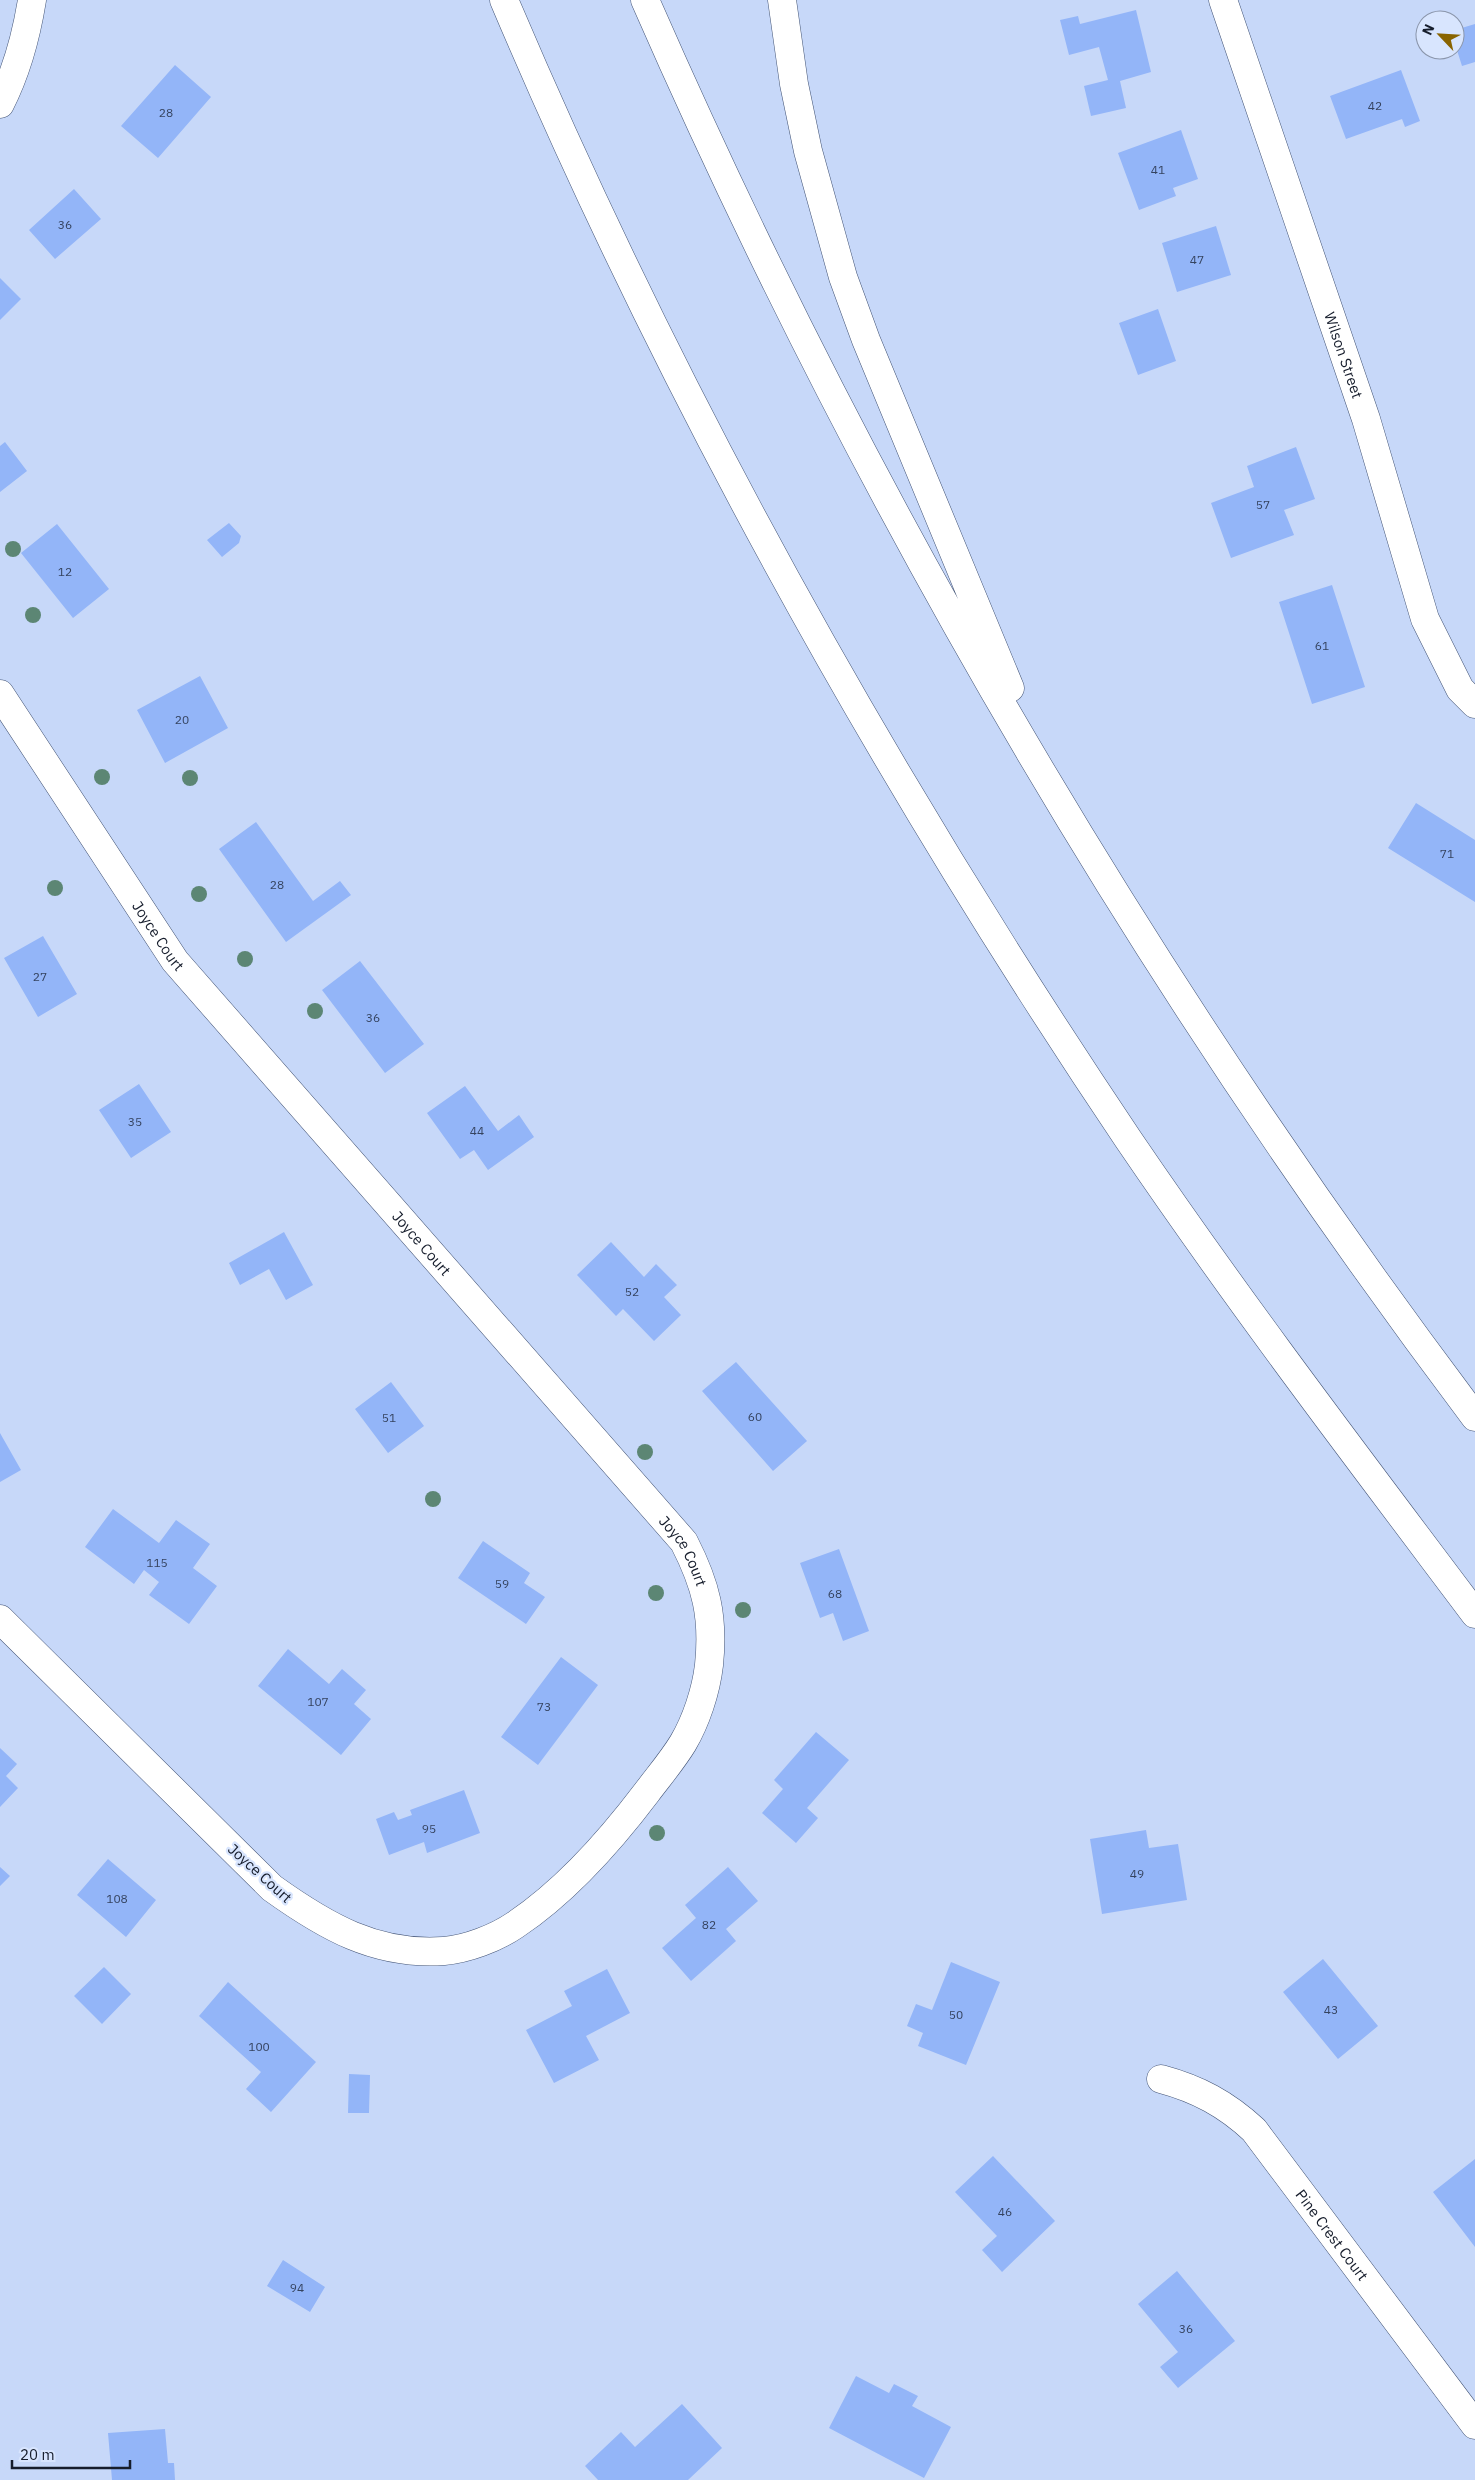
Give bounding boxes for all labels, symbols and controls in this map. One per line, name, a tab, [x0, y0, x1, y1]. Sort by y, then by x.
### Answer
north arrow	[1415, 10, 1465, 60]
text: N	[1418, 21, 1439, 38]
house number: 42	[1368, 98, 1382, 113]
house number: 28	[159, 105, 173, 120]
house number: 41	[1151, 162, 1165, 177]
house number: 36	[58, 217, 72, 232]
house number: 47	[1190, 252, 1204, 267]
street label: Wilson Street	[1321, 309, 1368, 401]
house number: 57	[1256, 497, 1270, 512]
house number: 12	[58, 564, 72, 579]
house number: 61	[1315, 638, 1329, 653]
house number: 20	[175, 712, 189, 727]
house number: 71	[1440, 846, 1454, 861]
house number: 28	[270, 877, 284, 892]
street label: Joyce Court	[129, 897, 189, 975]
house number: 27	[33, 969, 47, 984]
house number: 36	[366, 1010, 380, 1025]
house number: 35	[128, 1114, 142, 1129]
house number: 44	[470, 1123, 484, 1138]
street label: Joyce Court	[389, 1207, 455, 1279]
house number: 52	[625, 1284, 639, 1299]
house number: 60	[748, 1409, 762, 1424]
house number: 51	[382, 1410, 396, 1425]
street label: Joyce Court	[655, 1511, 712, 1588]
house number: 115	[146, 1555, 168, 1570]
house number: 59	[495, 1576, 509, 1591]
house number: 68	[828, 1586, 842, 1601]
house number: 107	[307, 1694, 329, 1709]
house number: 73	[537, 1699, 551, 1714]
house number: 95	[422, 1821, 436, 1836]
street label: Joyce Court	[224, 1839, 296, 1907]
house number: 49	[1130, 1866, 1144, 1881]
house number: 108	[106, 1891, 128, 1906]
house number: 82	[702, 1917, 716, 1932]
house number: 43	[1324, 2002, 1338, 2017]
house number: 50	[949, 2007, 963, 2022]
house number: 100	[248, 2039, 270, 2054]
street label: Pine Crest Court	[1292, 2185, 1373, 2284]
house number: 46	[998, 2204, 1012, 2219]
house number: 94	[290, 2280, 304, 2295]
house number: 36	[1179, 2321, 1193, 2336]
scale bar	[12, 2438, 130, 2470]
text: 20 m	[20, 2445, 55, 2464]

